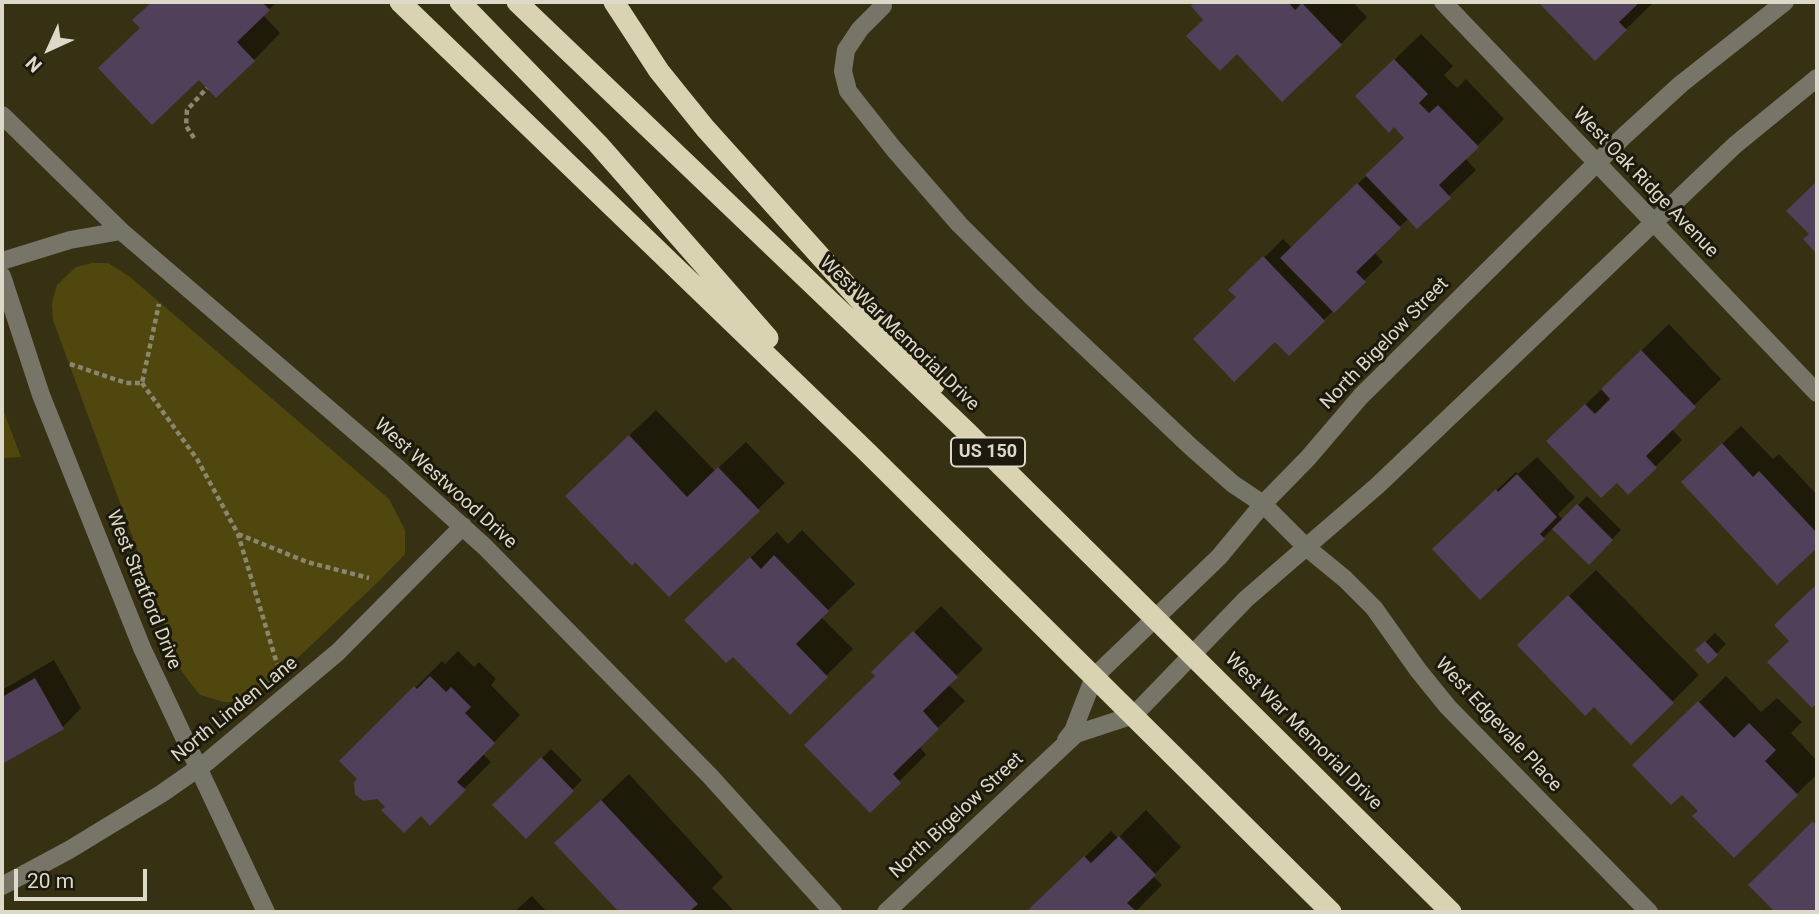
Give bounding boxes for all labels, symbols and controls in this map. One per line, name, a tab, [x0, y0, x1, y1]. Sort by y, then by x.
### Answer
north arrow	[14, 14, 84, 84]
text: N	[21, 51, 47, 77]
street label: West Oak Ridge Avenue	[1567, 103, 1723, 263]
street label: West War Memorial Drive	[814, 252, 984, 416]
street label: North Bigelow Street	[1316, 273, 1454, 415]
street label: West Westwood Drive	[369, 414, 521, 554]
road number: US 150	[951, 438, 1025, 466]
street label: West Stratford Drive	[101, 507, 185, 673]
street label: West War Memorial Drive	[1220, 649, 1386, 815]
street label: North Linden Lane	[168, 652, 302, 768]
street label: West Edgevale Place	[1430, 653, 1566, 797]
street label: North Bigelow Street	[885, 748, 1029, 884]
scale bar	[18, 855, 150, 899]
text: 20 m	[27, 869, 74, 893]

